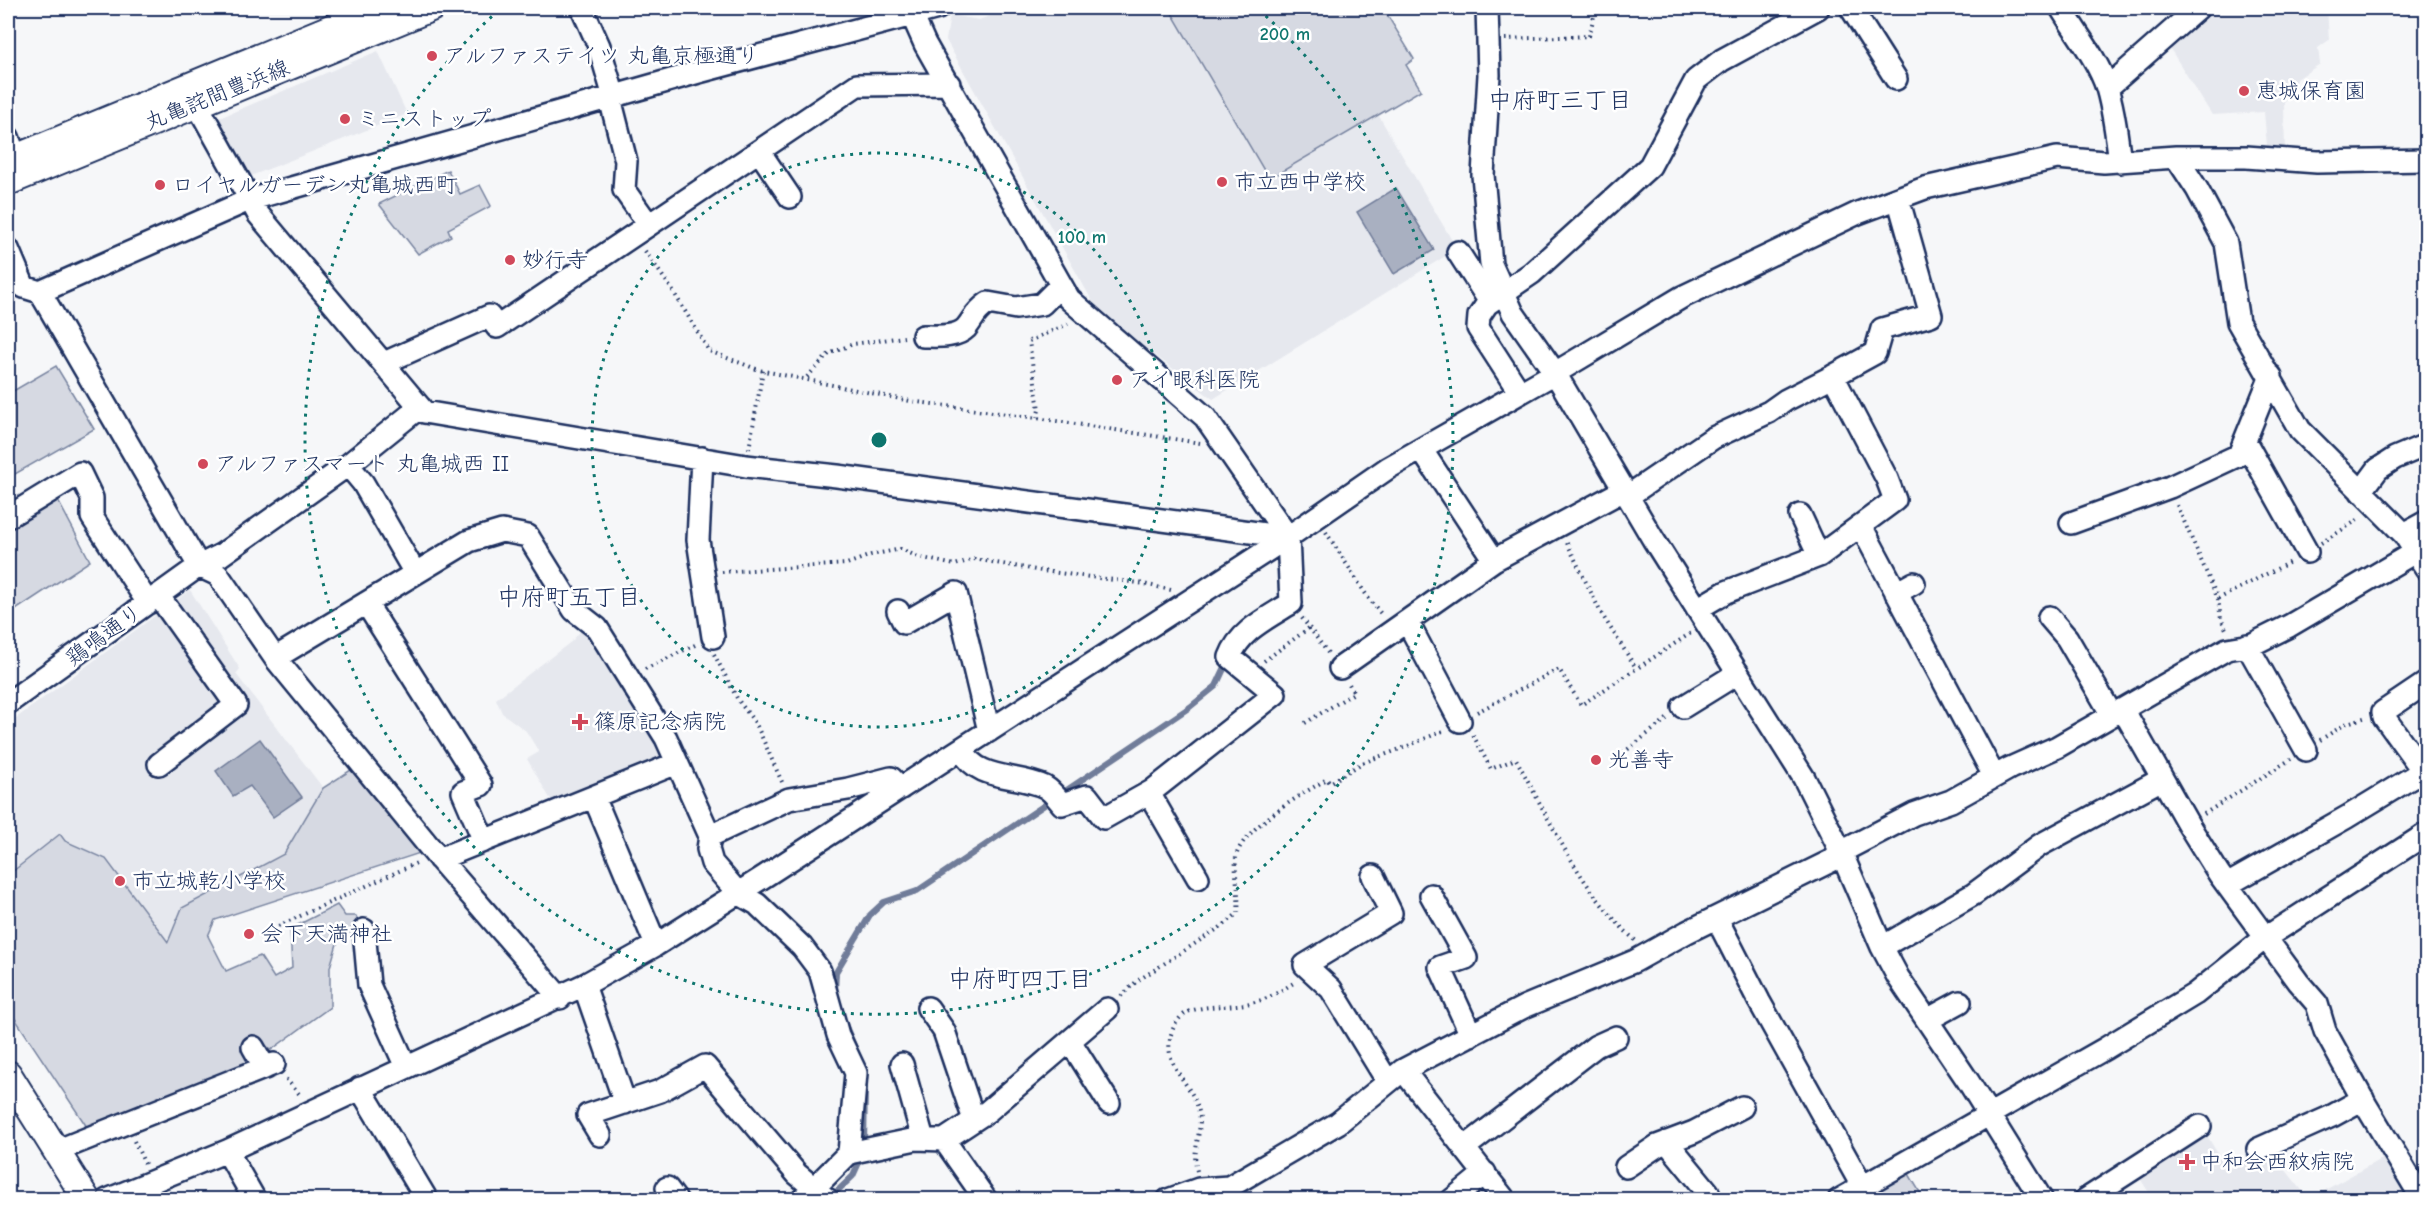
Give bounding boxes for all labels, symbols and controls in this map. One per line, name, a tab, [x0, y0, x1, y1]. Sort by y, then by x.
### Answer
text: 200 m	[1260, 24, 1310, 45]
place label: アルファステイツ 丸亀京極通り	[444, 43, 759, 69]
marker: アルファステイツ 丸亀京極通り	[425, 49, 439, 63]
street label: 丸亀詫間豊浜線	[141, 54, 293, 136]
place label: 恵城保育園	[2256, 78, 2366, 104]
marker: 恵城保育園	[2237, 84, 2251, 98]
district label: 中府町三丁目	[1488, 86, 1632, 114]
place label: ミニストップ	[357, 106, 491, 132]
marker: ミニストップ	[338, 112, 352, 126]
place label: 市立西中学校	[1234, 169, 1366, 195]
place label: ロイヤルガーデン丸亀城西町	[172, 172, 458, 198]
marker: 市立西中学校	[1215, 175, 1229, 189]
marker: ロイヤルガーデン丸亀城西町	[153, 178, 167, 192]
text: 100 m	[1058, 227, 1106, 248]
place label: 妙行寺	[522, 247, 588, 273]
marker: 妙行寺	[503, 253, 517, 267]
place label: アイ眼科医院	[1129, 367, 1260, 393]
marker: アイ眼科医院	[1110, 373, 1124, 387]
centre of rings	[869, 430, 889, 450]
place label: アルファスマート 丸亀城西 II	[215, 451, 509, 477]
marker: アルファスマート 丸亀城西 II	[196, 457, 210, 471]
district label: 中府町五丁目	[497, 583, 641, 611]
street label: 鶏鳴通り	[61, 599, 147, 671]
place label: 篠原記念病院	[594, 709, 726, 735]
marker: 篠原記念病院	[571, 713, 589, 731]
place label: 光善寺	[1608, 747, 1674, 773]
marker: 光善寺	[1589, 753, 1603, 767]
place label: 市立城乾小学校	[132, 868, 286, 894]
marker: 市立城乾小学校	[113, 874, 127, 888]
place label: 会下天満神社	[261, 921, 393, 947]
marker: 会下天満神社	[242, 927, 256, 941]
district label: 中府町四丁目	[948, 965, 1092, 993]
place label: 中和会西紋病院	[2200, 1149, 2354, 1175]
marker: 中和会西紋病院	[2178, 1153, 2196, 1171]

